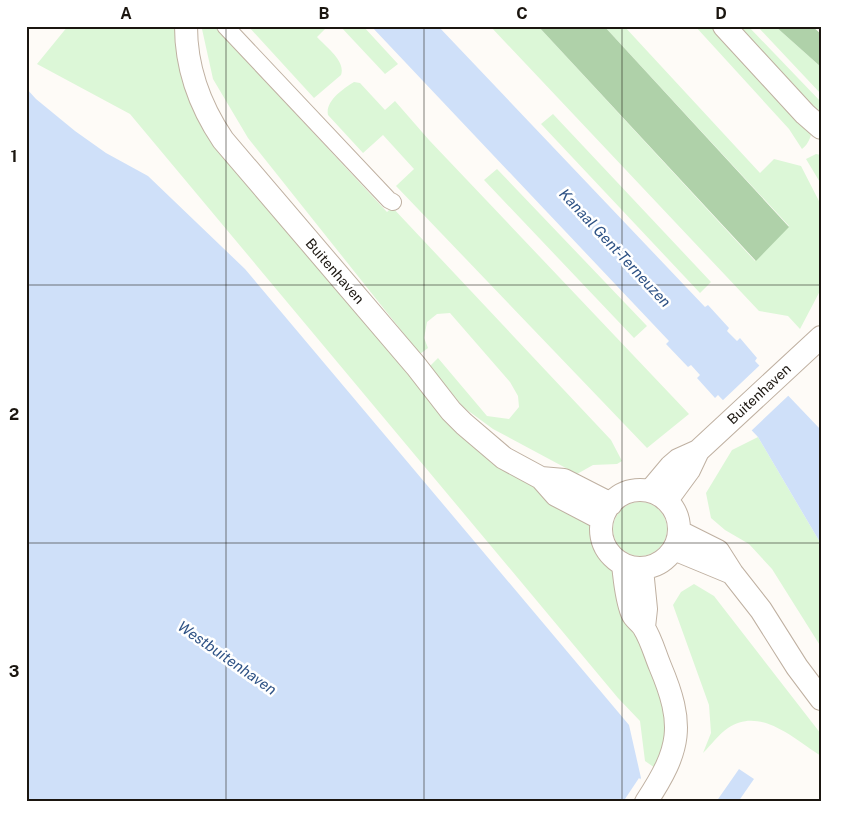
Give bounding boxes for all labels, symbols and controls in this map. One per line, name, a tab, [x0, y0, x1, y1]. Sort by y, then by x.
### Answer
text: A	[120, 4, 132, 23]
text: B	[319, 4, 330, 23]
text: C	[516, 4, 528, 23]
text: D	[715, 4, 727, 23]
text: 1	[11, 147, 17, 166]
water label: Kanaal Gent-Terneuzen	[556, 185, 675, 310]
street label: Buitenhaven	[302, 235, 368, 307]
street label: Buitenhaven	[724, 361, 794, 427]
text: 2	[9, 405, 19, 424]
water label: Westbuitenhaven	[175, 617, 280, 698]
text: 3	[9, 662, 19, 681]

